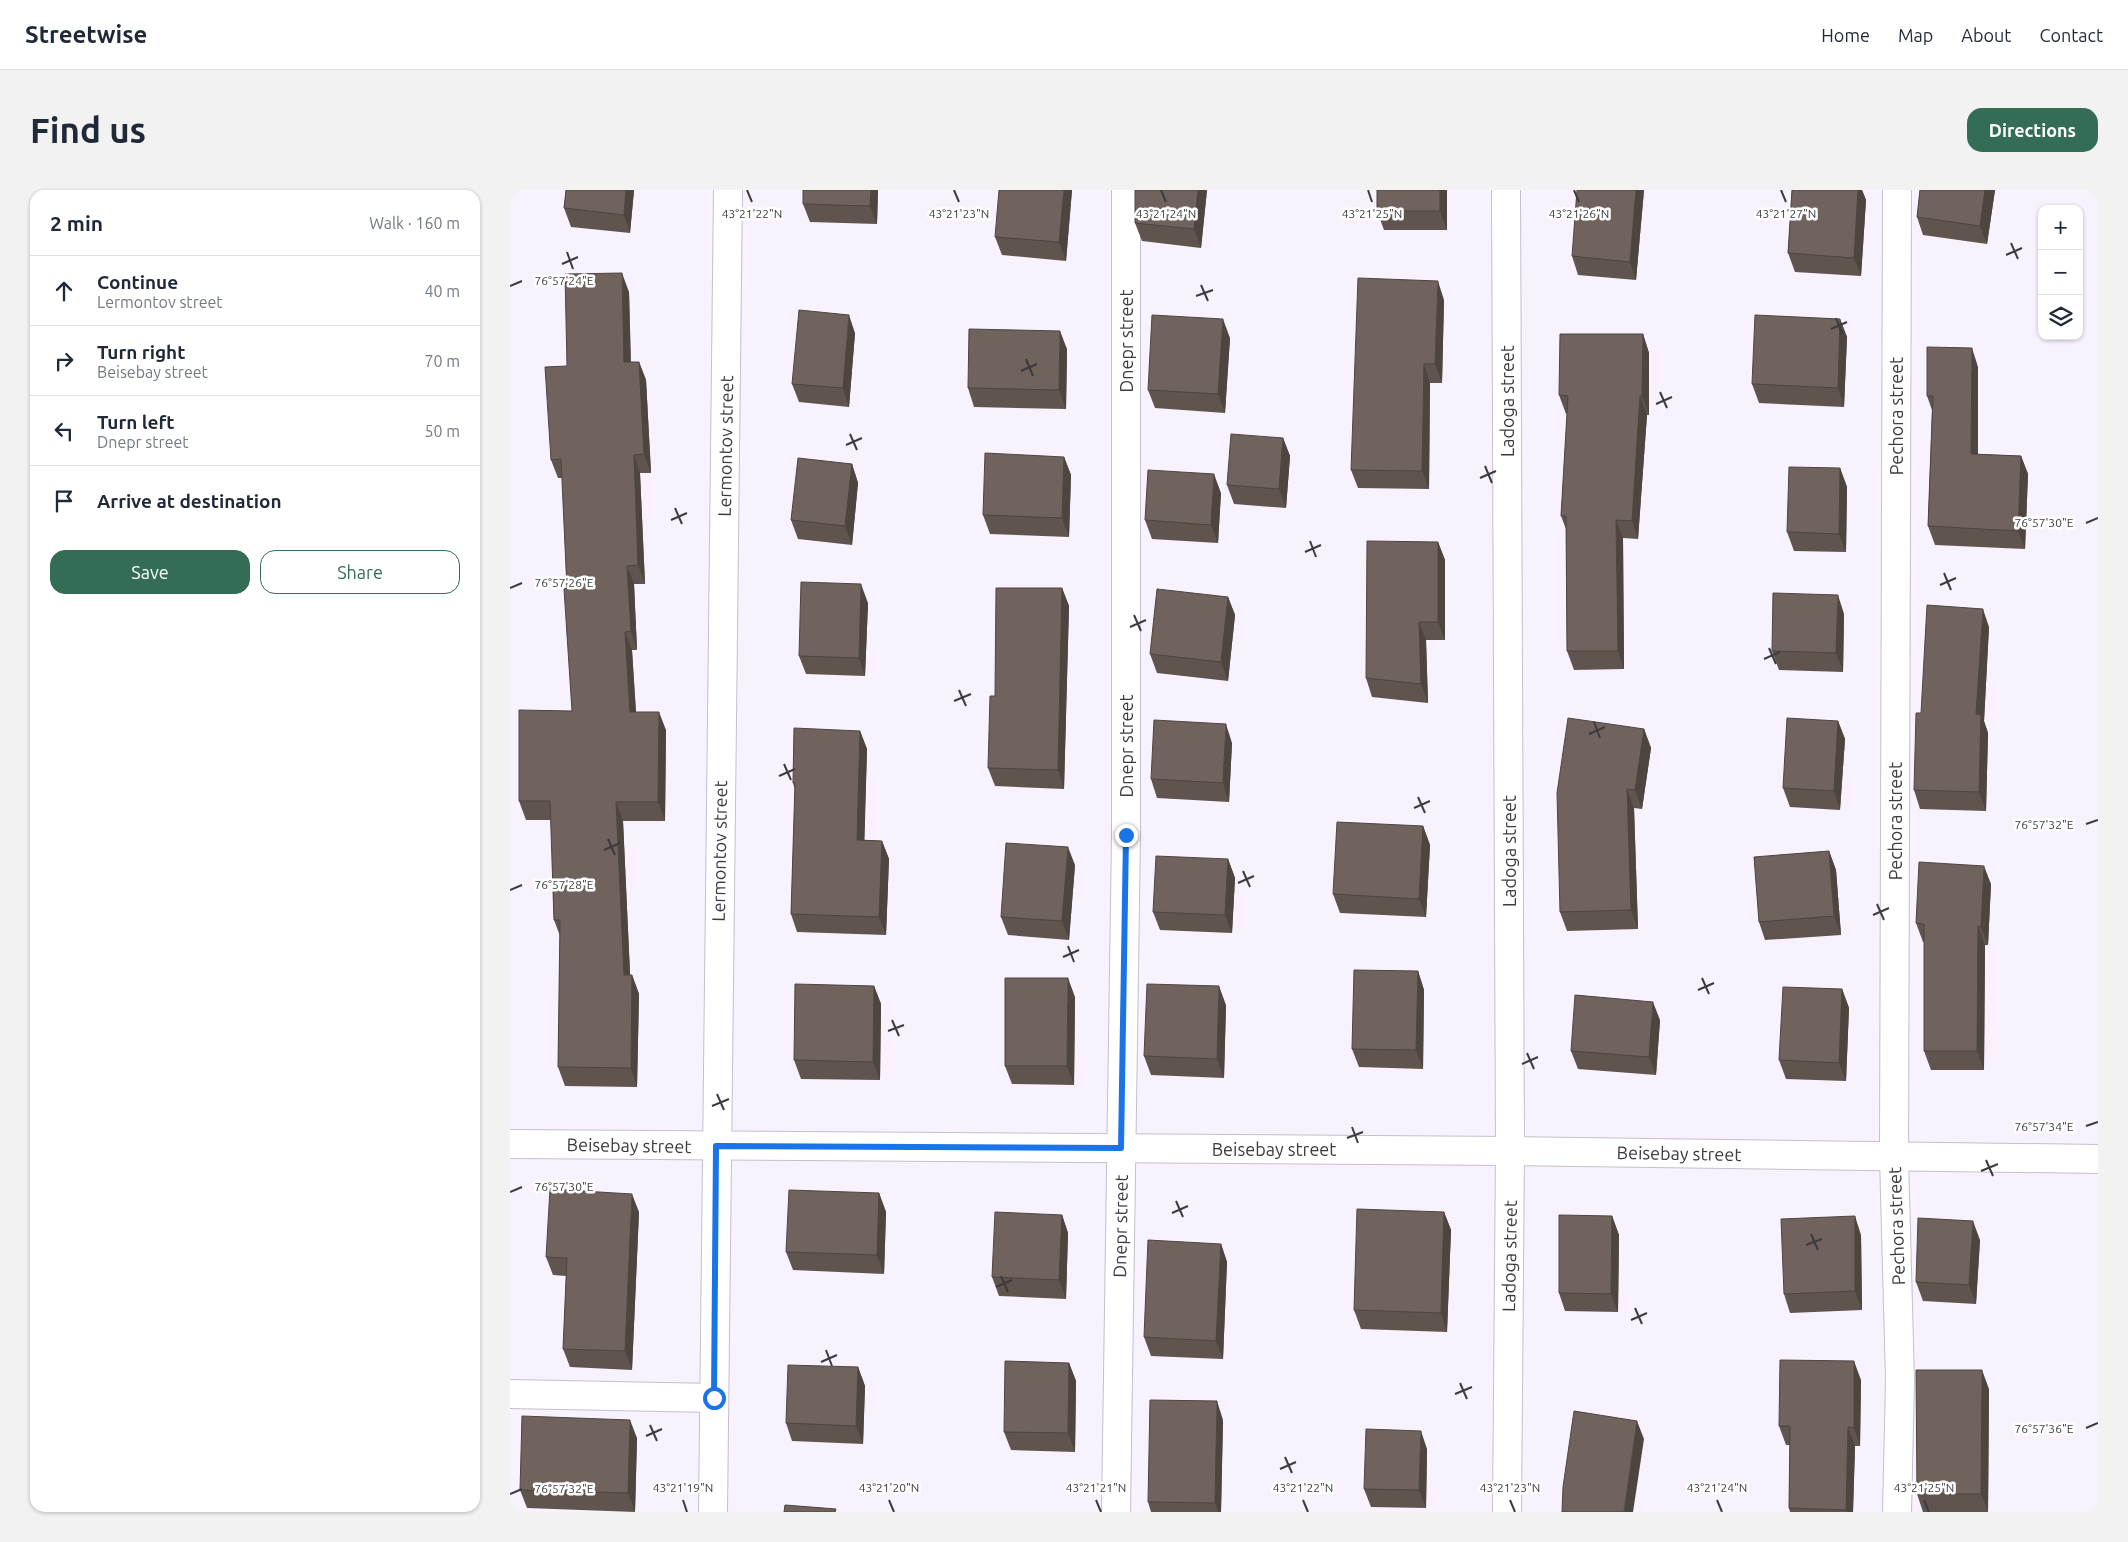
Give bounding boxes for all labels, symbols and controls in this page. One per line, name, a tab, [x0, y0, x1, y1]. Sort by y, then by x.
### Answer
text: Streetwise	[25, 21, 147, 48]
text: Home	[1821, 25, 1870, 45]
text: Map	[1898, 25, 1933, 45]
text: About	[1961, 25, 2011, 45]
text: Contact	[2039, 25, 2103, 45]
button: Directions	[1967, 108, 2098, 152]
text: Find us	[30, 110, 146, 150]
map controls	[2038, 205, 2083, 340]
button: +	[2038, 205, 2083, 250]
text: 43°21'22"N	[722, 207, 782, 220]
text: 43°21'23"N	[929, 207, 989, 220]
text: 43°21'24"N	[1136, 207, 1196, 220]
text: 43°21'25"N	[1342, 207, 1402, 220]
text: 43°21'26"N	[1549, 207, 1609, 220]
text: 43°21'27"N	[1756, 207, 1816, 220]
text: 2 min	[50, 211, 103, 235]
text: Walk · 160 m	[369, 214, 460, 232]
button: −	[2038, 250, 2083, 295]
text: Continue	[97, 271, 178, 293]
text: 76°57'24"E	[535, 274, 594, 287]
icon: ahead	[50, 277, 78, 305]
text: 40 m	[424, 282, 460, 300]
street label: Dnepr street	[1116, 289, 1136, 393]
text: Lermontov street	[97, 293, 223, 311]
button: layers	[2038, 295, 2083, 340]
text: Turn right	[97, 341, 185, 363]
street label: Ladoga street	[1497, 345, 1517, 457]
icon: right	[50, 347, 78, 375]
text: 70 m	[424, 352, 460, 370]
street label: Pechora street	[1886, 357, 1906, 475]
text: Beisebay street	[97, 363, 208, 381]
street label: Lermontov street	[714, 375, 736, 517]
text: Turn left	[97, 411, 175, 433]
icon: left	[50, 417, 78, 445]
text: 50 m	[424, 422, 460, 440]
text: Dnepr street	[97, 433, 189, 451]
icon: arrive	[50, 487, 78, 515]
text: Arrive at destination	[97, 490, 282, 512]
text: 76°57'30"E	[2015, 516, 2074, 529]
button: Save	[50, 550, 250, 594]
button: Share	[260, 550, 460, 594]
text: 76°57'26"E	[535, 576, 594, 589]
street label: Dnepr street	[1116, 694, 1136, 798]
street label: Pechora street	[1885, 762, 1905, 880]
street label: Lermontov street	[708, 780, 730, 922]
street label: Ladoga street	[1499, 795, 1519, 907]
text: 76°57'32"E	[2015, 818, 2074, 831]
route end	[1115, 824, 1138, 847]
text: 76°57'28"E	[535, 878, 594, 891]
text: 76°57'34"E	[2015, 1120, 2074, 1133]
street label: Beisebay street	[566, 1134, 692, 1156]
street label: Beisebay street	[1212, 1139, 1336, 1159]
street label: Beisebay street	[1616, 1142, 1742, 1164]
street label: Pechora street	[1884, 1167, 1908, 1285]
street label: Dnepr street	[1109, 1174, 1131, 1278]
text: 76°57'30"E	[535, 1180, 594, 1193]
street label: Ladoga street	[1498, 1200, 1520, 1312]
route start	[703, 1387, 726, 1410]
text: 76°57'36"E	[2015, 1422, 2074, 1435]
text: 43°21'19"N	[653, 1481, 713, 1494]
text: 43°21'20"N	[859, 1481, 919, 1494]
text: 43°21'21"N	[1066, 1481, 1126, 1494]
text: 43°21'22"N	[1273, 1481, 1333, 1494]
text: 43°21'23"N	[1480, 1481, 1540, 1494]
text: 43°21'24"N	[1687, 1481, 1747, 1494]
text: 43°21'25"N	[1894, 1481, 1954, 1494]
text: 76°57'32"E	[535, 1482, 594, 1495]

